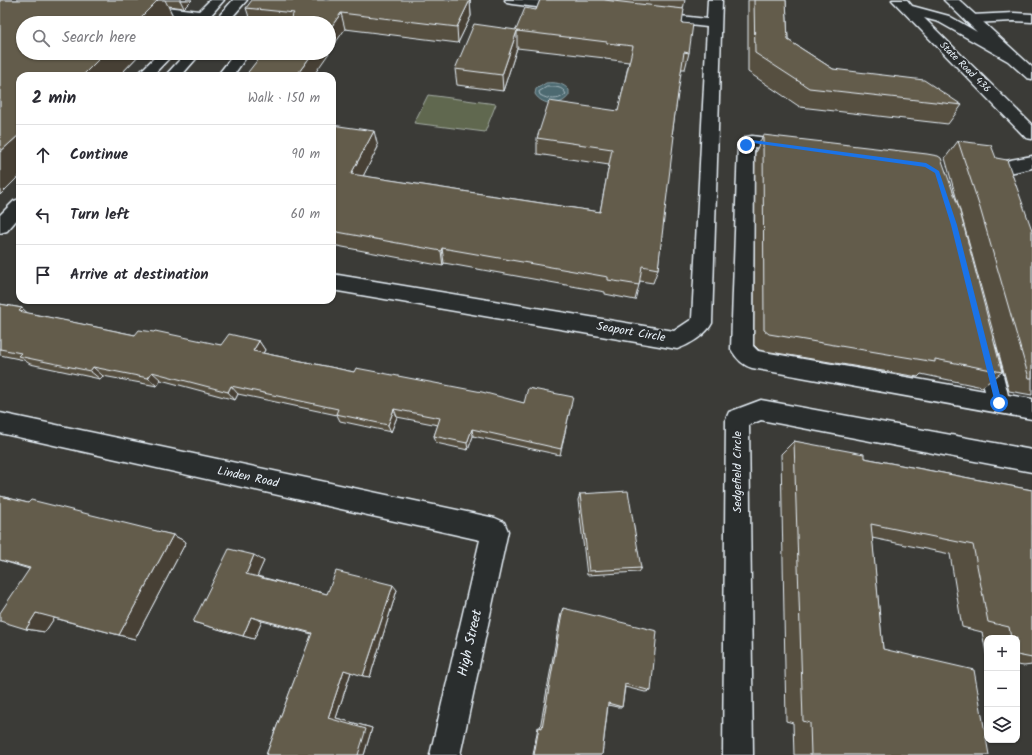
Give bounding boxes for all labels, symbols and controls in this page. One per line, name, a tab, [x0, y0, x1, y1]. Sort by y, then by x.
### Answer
search box	[16, 16, 336, 60]
text: Search here	[62, 26, 136, 50]
icon: search	[30, 27, 52, 49]
street label: State Road 436	[936, 38, 994, 96]
text: 2 min	[32, 85, 76, 112]
text: Walk · 150 m	[248, 88, 320, 109]
route end	[737, 136, 755, 154]
text: Continue	[70, 143, 128, 167]
icon: ahead	[32, 144, 54, 166]
text: 90 m	[292, 144, 320, 165]
text: Turn left	[70, 203, 130, 227]
icon: left	[32, 204, 54, 226]
text: 60 m	[291, 204, 320, 225]
text: Arrive at destination	[70, 263, 209, 287]
icon: arrive	[32, 264, 54, 286]
street label: Seaport Circle	[595, 317, 668, 348]
route start	[990, 394, 1008, 412]
street label: Sedgefield Circle	[728, 430, 747, 513]
street label: Linden Road	[215, 461, 282, 493]
street label: High Street	[452, 607, 488, 679]
map controls	[984, 635, 1020, 743]
button: +	[984, 635, 1020, 671]
button: −	[984, 671, 1020, 707]
button: layers	[984, 707, 1020, 743]

